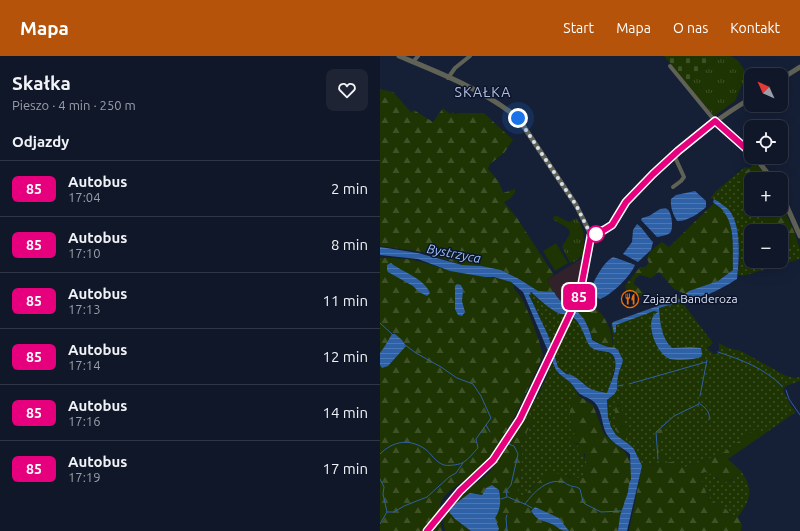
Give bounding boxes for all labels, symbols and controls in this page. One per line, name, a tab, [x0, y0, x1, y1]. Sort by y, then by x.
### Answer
text: Mapa	[20, 17, 69, 39]
text: Start	[563, 20, 594, 36]
text: Mapa	[616, 20, 651, 36]
text: O nas	[673, 20, 708, 36]
text: Kontakt	[730, 20, 780, 36]
north arrow	[744, 68, 788, 112]
map controls	[744, 68, 788, 268]
button: heart	[326, 69, 368, 111]
text: Skałka	[12, 72, 71, 94]
district label: SKAŁKA	[455, 84, 511, 100]
text: Pieszo · 4 min · 250 m	[12, 98, 136, 112]
your location	[508, 108, 528, 128]
button: locate	[744, 120, 788, 164]
text: Odjazdy	[12, 133, 69, 150]
button: +	[744, 172, 788, 216]
text: Autobus	[68, 173, 127, 190]
text: 2 min	[331, 180, 368, 197]
text: 85	[26, 181, 42, 197]
text: 17:04	[68, 190, 101, 204]
button: −	[744, 224, 788, 268]
unlabelled marker	[587, 225, 605, 243]
text: Autobus	[68, 229, 127, 246]
text: 8 min	[331, 236, 368, 253]
text: 85	[26, 237, 42, 253]
water label: Bystrzyca	[426, 241, 482, 265]
text: 17:10	[68, 246, 101, 260]
line badge: 85	[561, 284, 597, 310]
text: Autobus	[68, 285, 127, 302]
text: 85	[571, 289, 587, 305]
restaurant icon: Zajazd Banderoza	[620, 289, 640, 309]
text: 11 min	[322, 292, 368, 309]
place label: Zajazd Banderoza	[643, 292, 738, 305]
text: 85	[26, 293, 42, 309]
text: 17:13	[68, 302, 101, 316]
text: Autobus	[68, 341, 127, 358]
text: 12 min	[322, 348, 368, 365]
text: 85	[26, 349, 42, 365]
text: 17:14	[68, 358, 101, 372]
text: Autobus	[68, 397, 127, 414]
text: 14 min	[322, 404, 368, 421]
text: 85	[26, 405, 42, 421]
text: 17:16	[68, 414, 101, 428]
text: Autobus	[68, 453, 127, 470]
text: 17 min	[322, 460, 368, 477]
text: 85	[26, 461, 42, 477]
text: 17:19	[68, 470, 101, 484]

